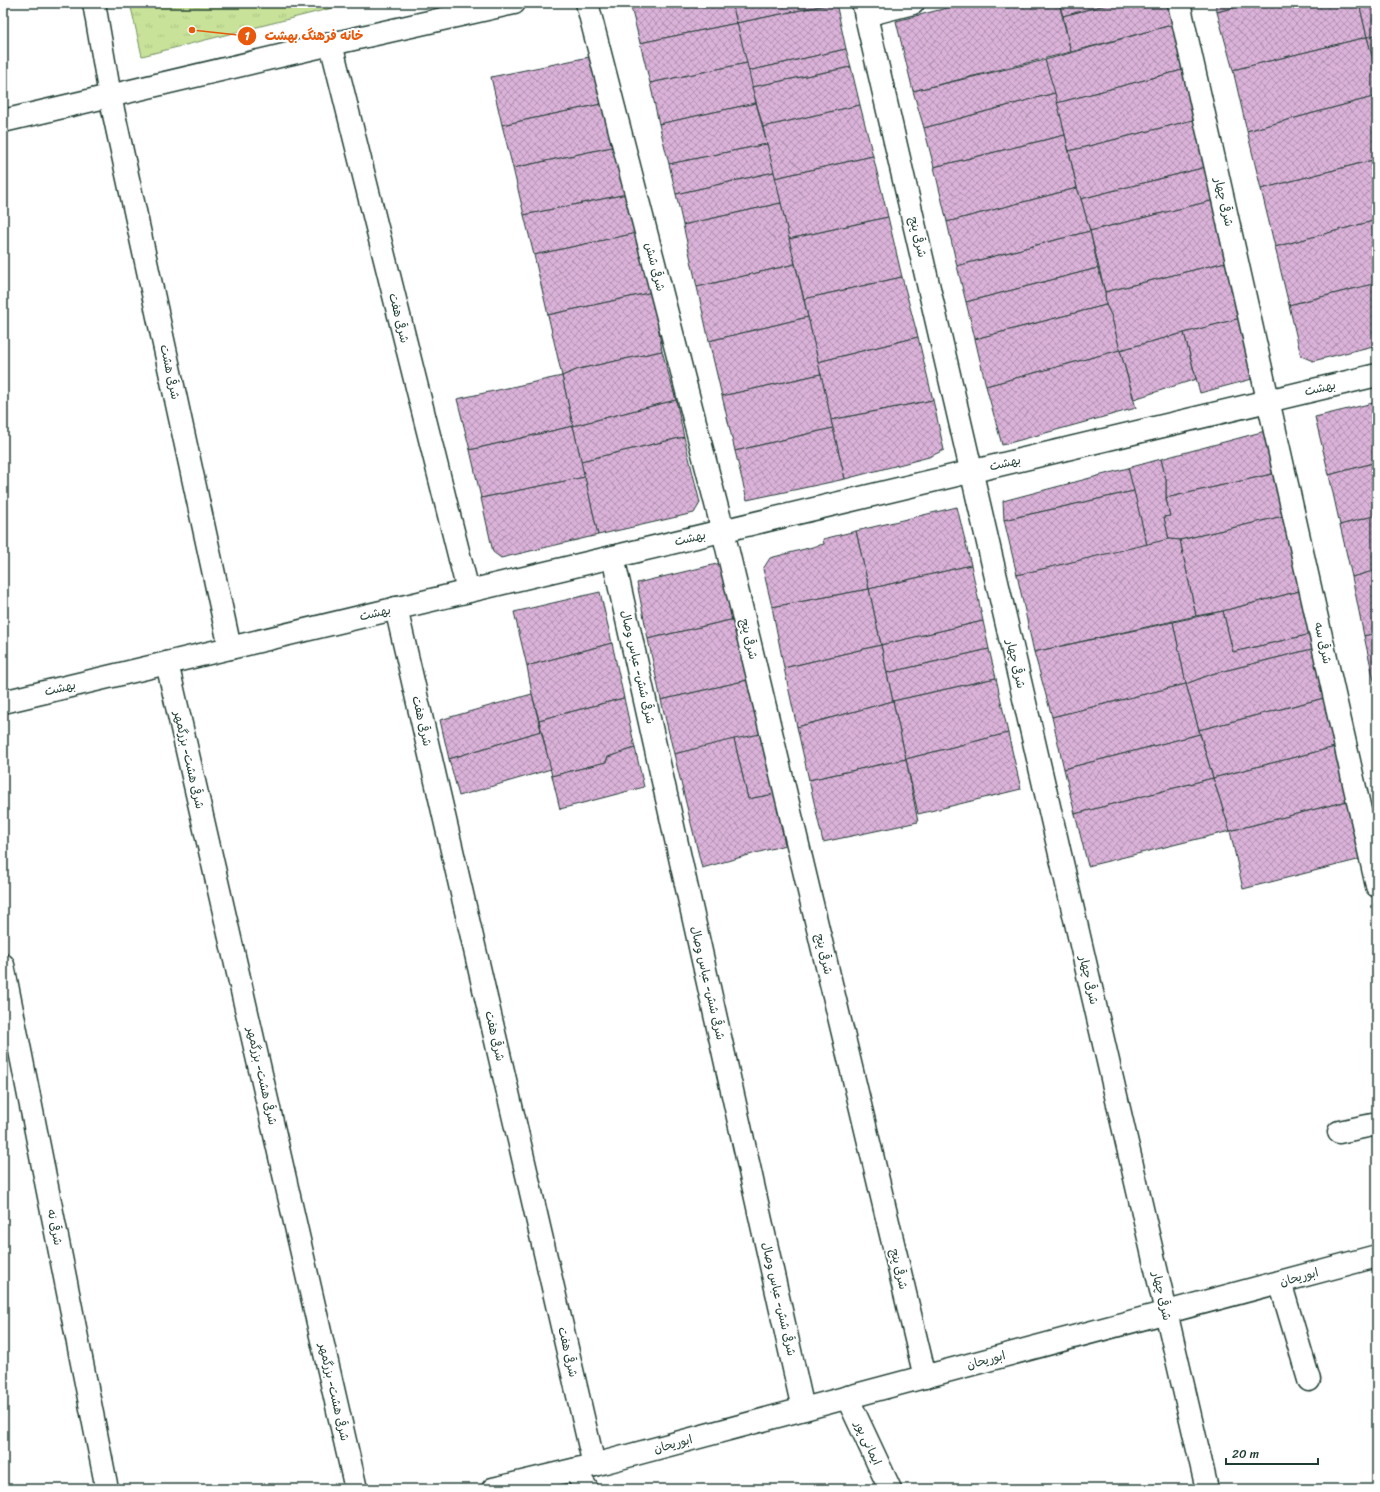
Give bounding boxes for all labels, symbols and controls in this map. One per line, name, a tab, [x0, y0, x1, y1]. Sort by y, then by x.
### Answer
callout: خانه فرهنگ بهشت	[237, 23, 372, 48]
text: خانه فرهنگ بهشت	[265, 24, 364, 47]
text: 1	[244, 25, 250, 47]
street label: شرقی چهار	[1207, 174, 1240, 229]
street label: شرقی پنج	[903, 214, 933, 260]
street label: شرقی شش	[638, 240, 672, 294]
street label: شرقی هفت	[382, 291, 416, 345]
street label: شرقی هشت	[153, 342, 187, 402]
street label: بهشت	[1302, 374, 1338, 402]
street label: بهشت	[987, 449, 1023, 477]
street label: بهشت	[672, 524, 708, 552]
street label: بهشت	[357, 599, 393, 627]
street label: شرقی شش- عباس وصال	[614, 608, 662, 726]
street label: شرقی پنج	[734, 616, 764, 662]
street label: شرقی سه	[1308, 620, 1338, 666]
street label: شرقی چهار	[999, 636, 1032, 691]
street label: بهشت	[42, 674, 78, 702]
street label: شرقی هفت	[406, 694, 438, 748]
street label: شرقی هشت- بزرگمهر	[167, 708, 211, 811]
street label: شرقی شش- عباس وصال	[684, 924, 732, 1042]
street label: شرقی پنج	[809, 931, 839, 977]
street label: شرقی چهار	[1072, 952, 1105, 1007]
street label: شرقی هفت	[479, 1009, 511, 1063]
street label: شرقی هشت- بزرگمهر	[240, 1024, 284, 1127]
street label: شرقی نه	[41, 1207, 69, 1247]
street label: شرقی شش- عباس وصال	[755, 1240, 803, 1358]
street label: شرقی پنج	[884, 1246, 914, 1292]
street label: ابوریحان	[1277, 1261, 1321, 1293]
street label: شرقی چهار	[1145, 1268, 1178, 1323]
street label: شرقی هفت	[552, 1325, 584, 1379]
street label: شرقی هشت- بزرگمهر	[312, 1340, 356, 1443]
street label: ابوریحان	[964, 1344, 1008, 1376]
street label: ایمانی پور	[848, 1416, 888, 1469]
street label: ابوریحان	[651, 1428, 695, 1460]
scale bar	[1226, 1440, 1318, 1466]
text: 20 m	[1232, 1443, 1259, 1465]

